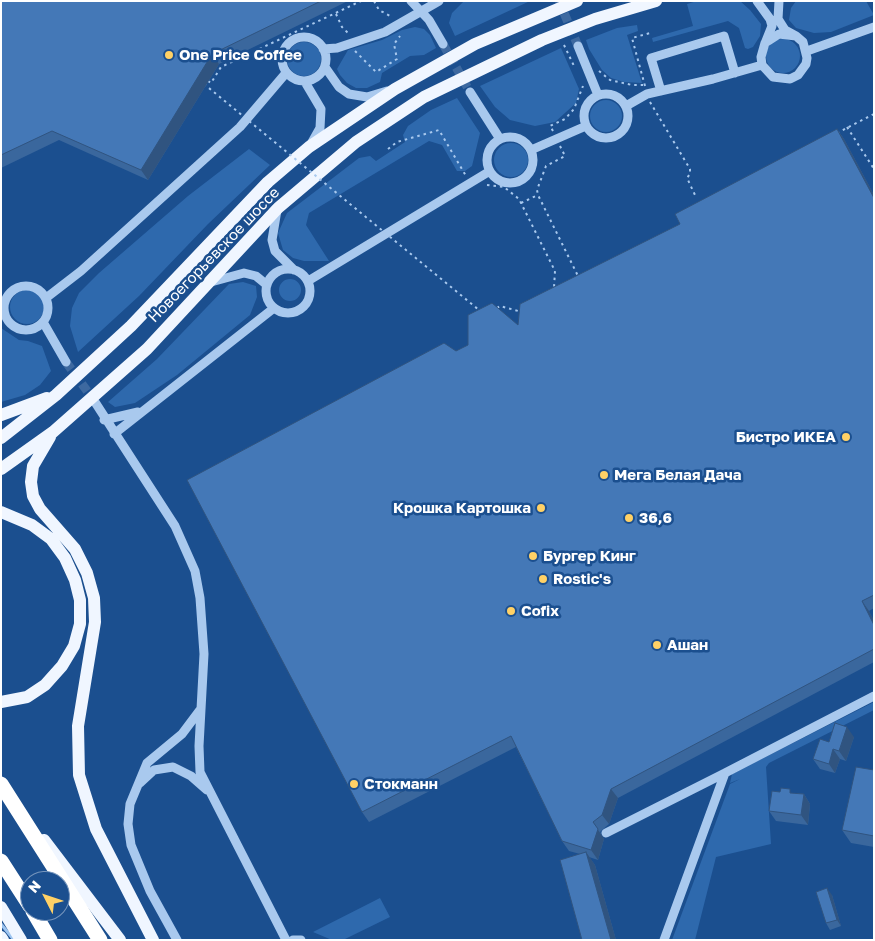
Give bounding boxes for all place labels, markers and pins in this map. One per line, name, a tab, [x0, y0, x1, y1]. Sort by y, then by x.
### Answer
place label: One Price Coffee	[179, 46, 302, 64]
marker: One Price Coffee	[163, 49, 175, 61]
place label: Бистро ИКЕА	[736, 428, 836, 446]
marker: Бистро ИКЕА	[840, 431, 852, 443]
place label: Мега Белая Дача	[614, 466, 742, 484]
marker: Мега Белая Дача	[598, 469, 610, 481]
place label: Крошка Картошка	[393, 499, 531, 517]
marker: Крошка Картошка	[535, 502, 547, 514]
place label: 36,6	[639, 509, 672, 527]
marker: 36,6	[623, 512, 635, 524]
place label: Бургер Кинг	[543, 547, 636, 565]
marker: Бургер Кинг	[527, 550, 539, 562]
place label: Rostic's	[553, 570, 611, 588]
marker: Rostic's	[537, 573, 549, 585]
place label: Cofix	[521, 602, 559, 620]
marker: Cofix	[505, 605, 517, 617]
place label: Ашан	[667, 636, 708, 654]
marker: Ашан	[651, 639, 663, 651]
place label: Стокманн	[364, 775, 438, 793]
marker: Стокманн	[348, 778, 360, 790]

